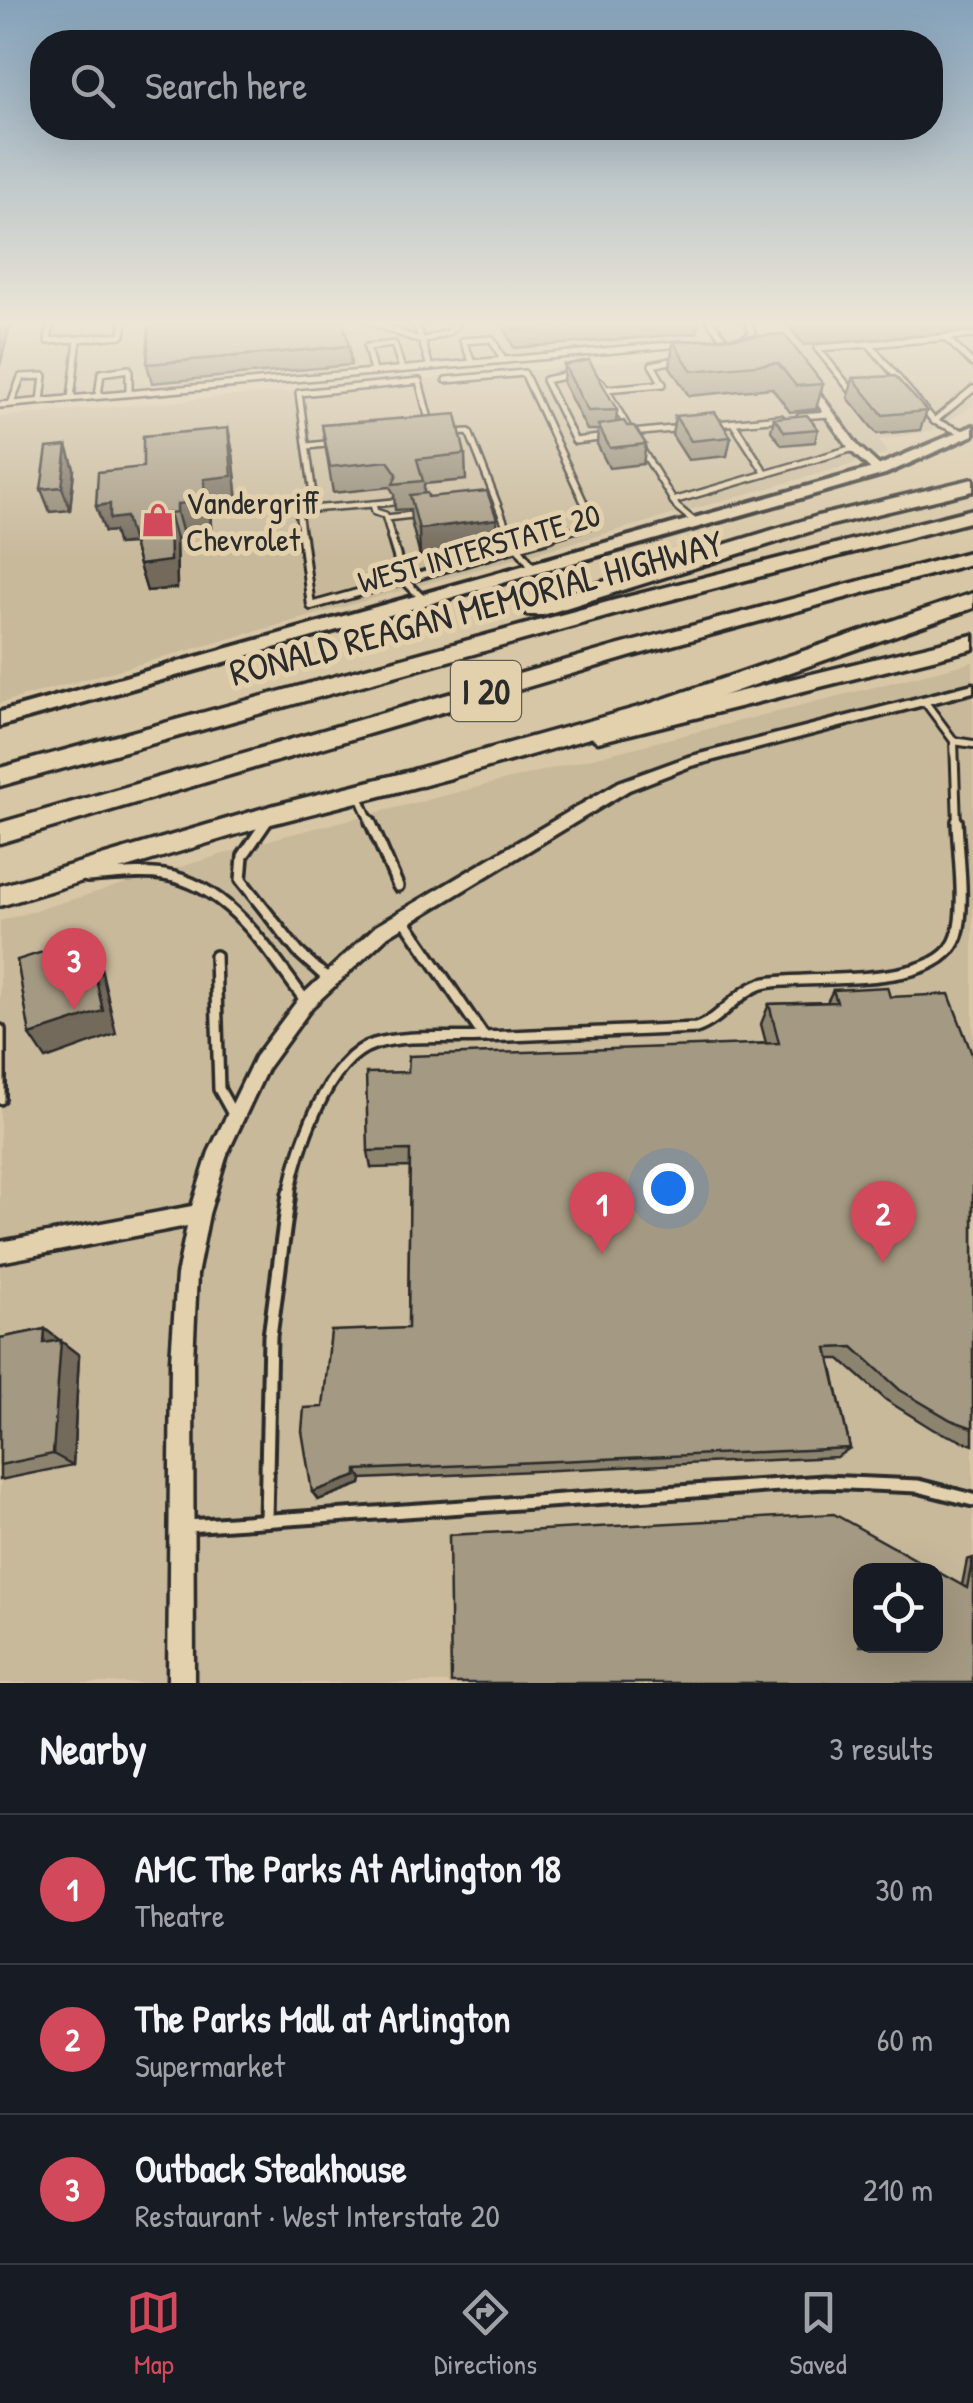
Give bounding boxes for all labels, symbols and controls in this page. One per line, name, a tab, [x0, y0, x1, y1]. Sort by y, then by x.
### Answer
search box	[30, 30, 943, 140]
icon: search	[65, 58, 120, 113]
text: Search here	[145, 59, 307, 111]
place label: Vandergriff Chevrolet	[186, 481, 319, 561]
street label: WEST INTERSTATE 20	[353, 493, 605, 603]
shop icon: Vandergriff Chevrolet	[139, 501, 177, 539]
street label: RONALD REAGAN MEMORIAL HIGHWAY	[224, 516, 729, 698]
road number: I 20	[451, 661, 521, 721]
pin: 3	[42, 928, 106, 1010]
your location	[643, 1163, 694, 1214]
pin: 1	[570, 1172, 634, 1254]
pin: 2	[850, 1180, 916, 1263]
map controls	[853, 1563, 943, 1653]
button: locate	[853, 1563, 943, 1653]
text: Nearby	[40, 1720, 147, 1777]
text: 3 results	[829, 1727, 933, 1770]
text: AMC The Parks At Arlington 18	[135, 1842, 561, 1894]
text: 1	[67, 1868, 78, 1911]
text: 30 m	[875, 1868, 933, 1911]
text: Theatre	[135, 1894, 225, 1937]
text: The Parks Mall at Arlington	[135, 1992, 510, 2044]
text: 2	[65, 2018, 80, 2061]
text: 60 m	[877, 2018, 933, 2061]
text: Supermarket	[135, 2044, 285, 2087]
text: Outback Steakhouse	[135, 2142, 407, 2194]
text: 3	[65, 2168, 80, 2211]
text: 210 m	[863, 2168, 933, 2211]
text: Restaurant · West Interstate 20	[135, 2194, 500, 2237]
tab: Map	[126, 2285, 181, 2383]
tab: Directions	[434, 2285, 537, 2383]
tab: Saved	[790, 2285, 847, 2383]

